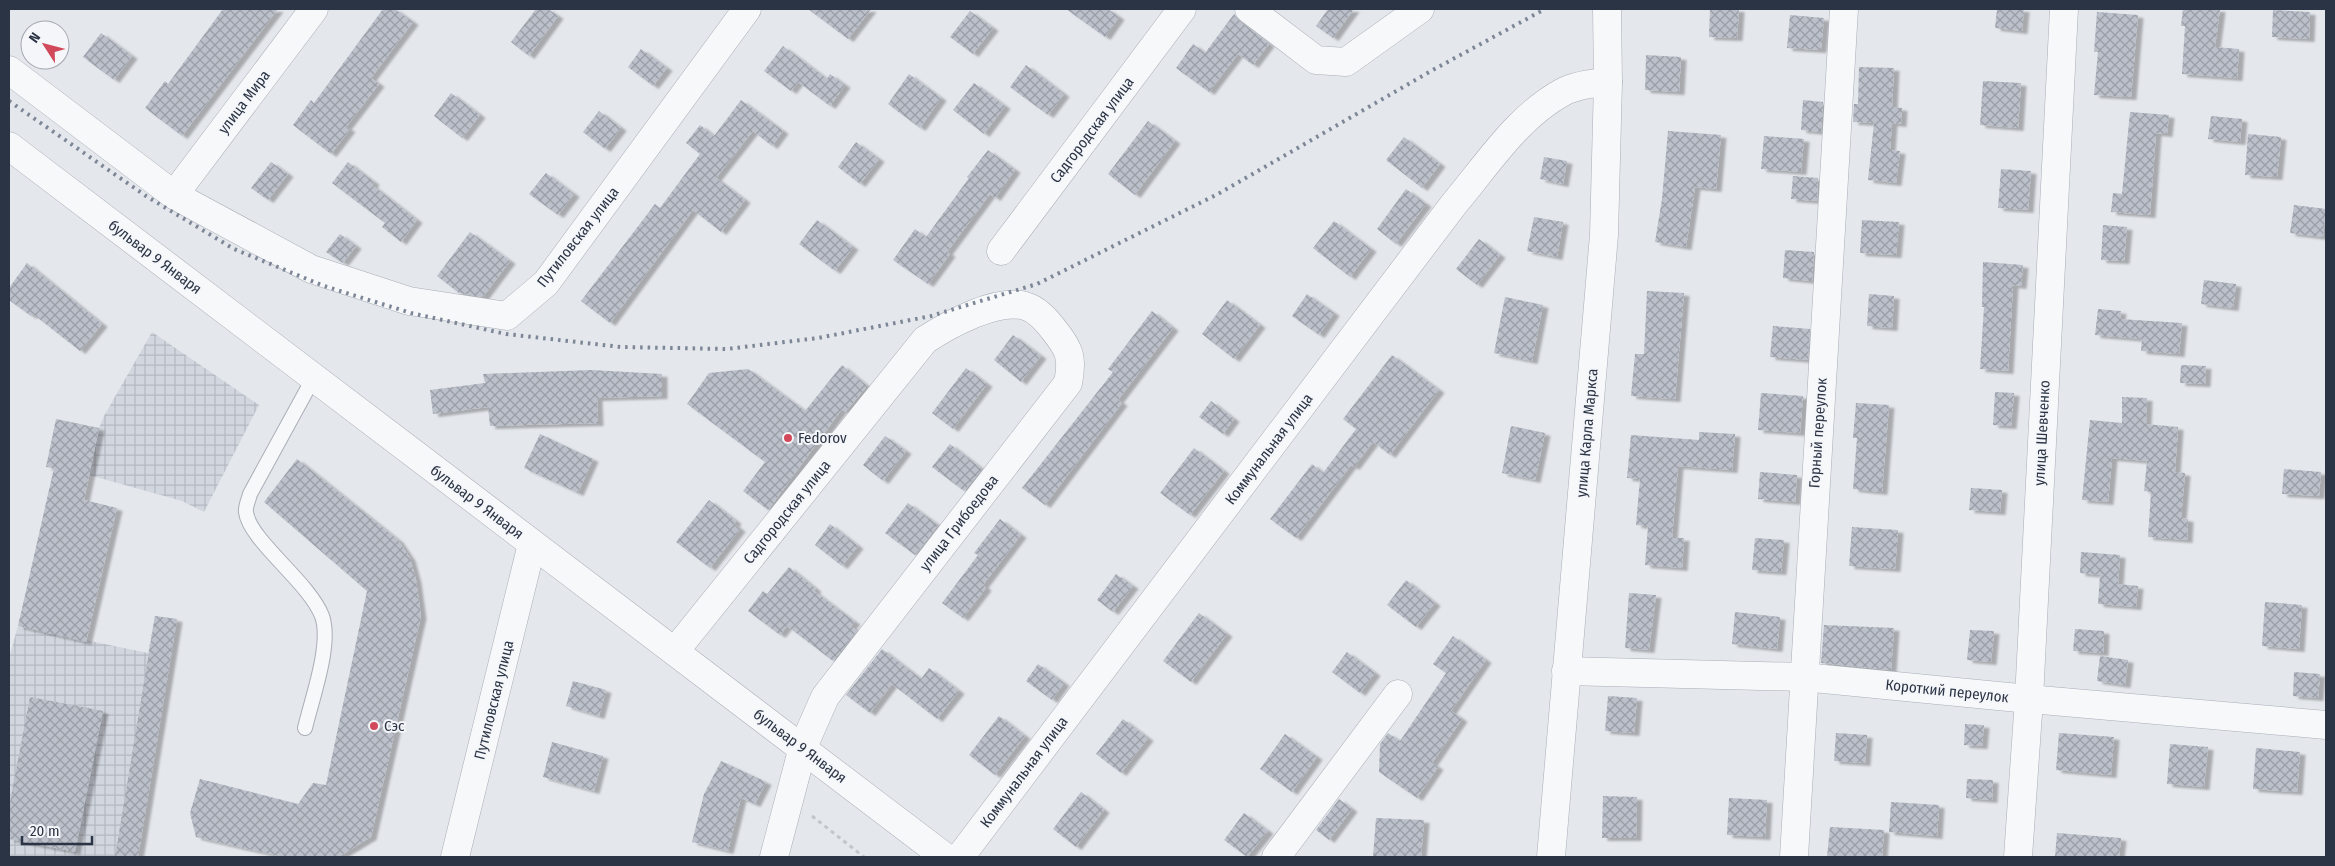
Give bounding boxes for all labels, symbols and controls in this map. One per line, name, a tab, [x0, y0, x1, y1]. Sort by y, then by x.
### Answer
north arrow	[20, 20, 70, 70]
text: N	[26, 29, 44, 46]
street label: улица Мира	[214, 67, 274, 137]
street label: Садгородская улица	[1046, 73, 1138, 187]
street label: Путиловская улица	[533, 183, 623, 291]
street label: бульвар 9 Января	[105, 216, 205, 298]
street label: улица Карла Маркса	[1572, 368, 1602, 498]
street label: Горный переулок	[1805, 377, 1831, 489]
street label: улица Шевченко	[2030, 380, 2054, 486]
street label: Коммунальная улица	[1221, 390, 1317, 508]
place label: Fedorov	[798, 429, 847, 447]
marker: Fedorov	[782, 432, 794, 444]
street label: Садгородская улица	[740, 457, 834, 567]
street label: бульвар 9 Января	[427, 461, 527, 543]
street label: улица Грибоедова	[916, 471, 1002, 575]
street label: Путиловская улица	[470, 639, 518, 761]
street label: Короткий переулок	[1884, 676, 2010, 706]
street label: бульвар 9 Января	[750, 705, 850, 787]
street label: Коммунальная улица	[976, 713, 1072, 831]
place label: Сэс	[384, 717, 405, 735]
marker: Сэс	[368, 720, 380, 732]
scale bar	[22, 814, 92, 846]
text: 20 m	[30, 822, 60, 840]

